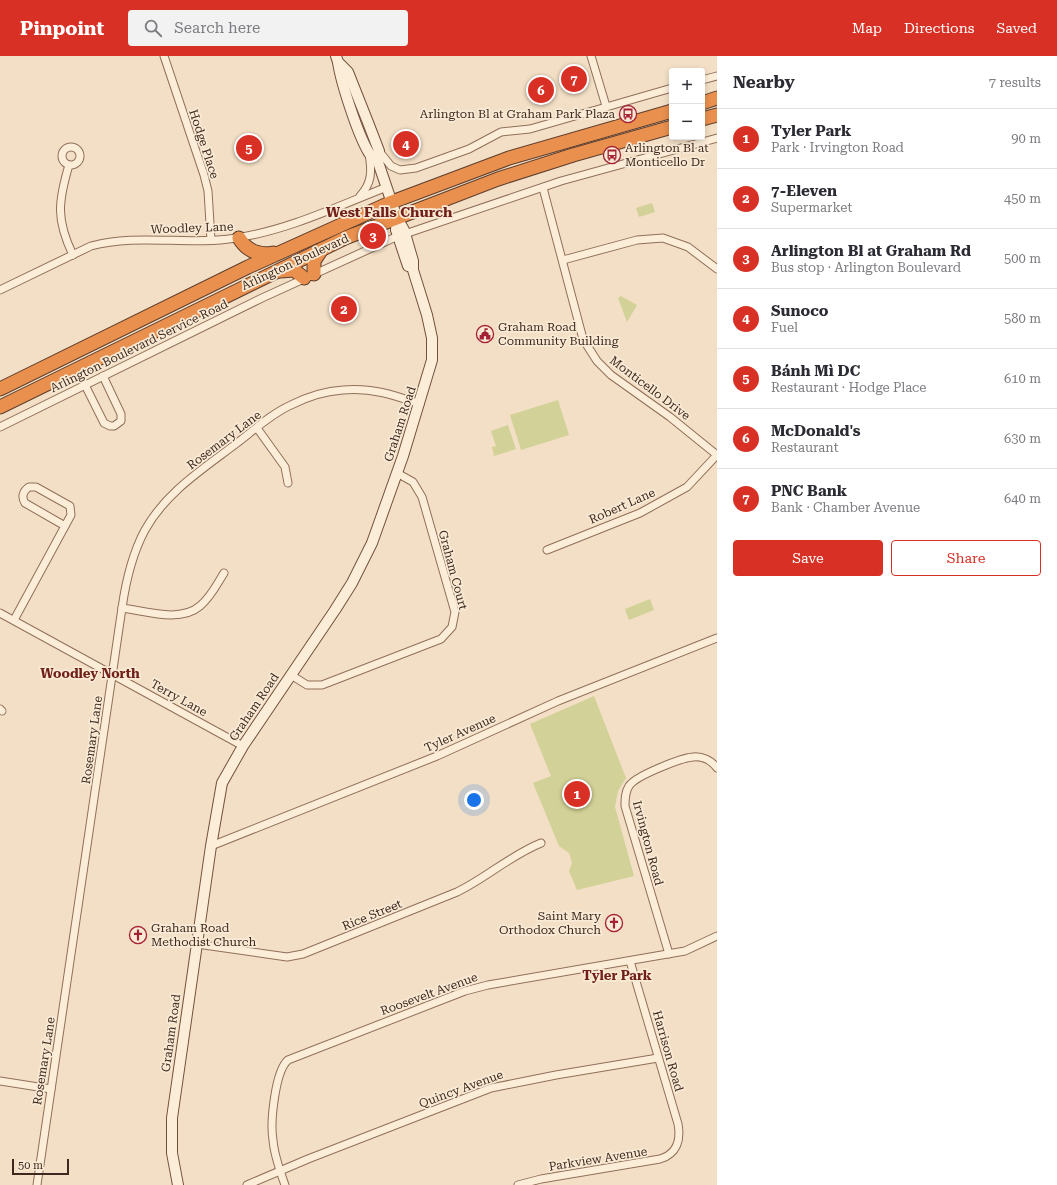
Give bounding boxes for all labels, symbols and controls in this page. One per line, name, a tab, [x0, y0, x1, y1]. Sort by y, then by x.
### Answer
search box	[128, 10, 408, 46]
text: Pinpoint	[20, 17, 104, 40]
icon: search	[142, 17, 164, 39]
text: Search here	[174, 19, 260, 37]
text: Map	[852, 20, 882, 36]
text: Directions	[904, 20, 974, 36]
text: Saved	[996, 20, 1037, 36]
pin: 7	[561, 64, 587, 94]
map controls	[669, 68, 705, 140]
button: +	[669, 68, 705, 104]
text: Nearby	[733, 72, 795, 92]
pin: 6	[528, 75, 554, 105]
text: 7 results	[989, 75, 1041, 90]
bus stop icon: Arlington Bl at Graham Park Plaza	[618, 104, 638, 124]
button: −	[669, 104, 705, 140]
place label: Arlington Bl at Graham Park Plaza	[420, 107, 615, 121]
street label: Hodge Place	[186, 108, 222, 181]
text: Tyler Park	[771, 122, 851, 140]
pin: 4	[393, 129, 419, 159]
text: 1	[742, 131, 750, 146]
text: 90 m	[1011, 131, 1041, 146]
pin: 5	[236, 133, 262, 163]
text: Park · Irvington Road	[771, 140, 904, 155]
place label: Arlington Bl at Monticello Dr	[625, 141, 709, 169]
bus stop icon: Arlington Bl at Monticello Dr	[602, 145, 622, 165]
text: 7-Eleven	[771, 182, 837, 200]
text: 2	[742, 191, 750, 206]
text: 450 m	[1004, 191, 1041, 206]
text: Supermarket	[771, 200, 852, 215]
district label: West Falls Church	[326, 204, 453, 220]
street label: Woodley Lane	[150, 220, 234, 236]
pin: 3	[360, 221, 386, 251]
street label: Arlington Boulevard	[239, 231, 351, 293]
text: Arlington Bl at Graham Rd	[771, 242, 971, 260]
text: 3	[742, 251, 750, 266]
text: 500 m	[1004, 251, 1041, 266]
text: Bus stop · Arlington Boulevard	[771, 260, 961, 275]
pin: 2	[331, 294, 357, 324]
street label: Arlington Boulevard Service Road	[48, 297, 230, 395]
text: Sunoco	[771, 302, 828, 320]
text: 4	[742, 311, 750, 326]
text: 580 m	[1004, 311, 1041, 326]
place label: Graham Road Community Building	[498, 320, 619, 348]
text: Fuel	[771, 320, 798, 335]
public building icon: Graham Road Community Building	[475, 324, 495, 344]
street label: Monticello Drive	[607, 353, 693, 423]
text: Bánh Mì DC	[771, 362, 860, 380]
text: 5	[742, 371, 750, 386]
text: 610 m	[1004, 371, 1041, 386]
text: Restaurant · Hodge Place	[771, 380, 927, 395]
street label: Graham Road	[381, 384, 419, 463]
street label: Rosemary Lane	[184, 407, 264, 472]
text: McDonald's	[771, 422, 860, 440]
text: 6	[742, 431, 750, 446]
text: 630 m	[1004, 431, 1041, 446]
text: Restaurant	[771, 440, 839, 455]
text: PNC Bank	[771, 482, 847, 500]
street label: Robert Lane	[587, 485, 658, 527]
text: 7	[742, 491, 750, 506]
text: 640 m	[1004, 491, 1041, 506]
text: Bank · Chamber Avenue	[771, 500, 920, 515]
street label: Graham Court	[436, 529, 471, 612]
button: Save	[733, 540, 883, 576]
button: Share	[891, 540, 1041, 576]
district label: Woodley North	[40, 666, 140, 681]
street label: Graham Road	[226, 670, 282, 743]
street label: Terry Lane	[148, 677, 210, 719]
street label: Rosemary Lane	[79, 695, 105, 785]
street label: Tyler Avenue	[422, 711, 498, 755]
pin: 1	[564, 779, 590, 809]
your location	[464, 790, 484, 810]
street label: Irvington Road	[630, 799, 666, 887]
street label: Rice Street	[340, 897, 404, 933]
place label: Saint Mary Orthodox Church	[499, 909, 602, 937]
church icon: Saint Mary Orthodox Church	[604, 913, 624, 933]
place label: Graham Road Methodist Church	[151, 921, 257, 949]
church icon: Graham Road Methodist Church	[128, 925, 148, 945]
district label: Tyler Park	[582, 968, 652, 983]
street label: Roosevelt Avenue	[378, 970, 480, 1018]
street label: Graham Road	[159, 993, 183, 1073]
street label: Harrison Road	[650, 1009, 686, 1093]
street label: Rosemary Lane	[30, 1016, 58, 1106]
street label: Quincy Avenue	[417, 1067, 505, 1111]
street label: Parkview Avenue	[548, 1144, 649, 1174]
scale bar	[12, 1157, 69, 1176]
text: 50 m	[18, 1159, 43, 1172]

